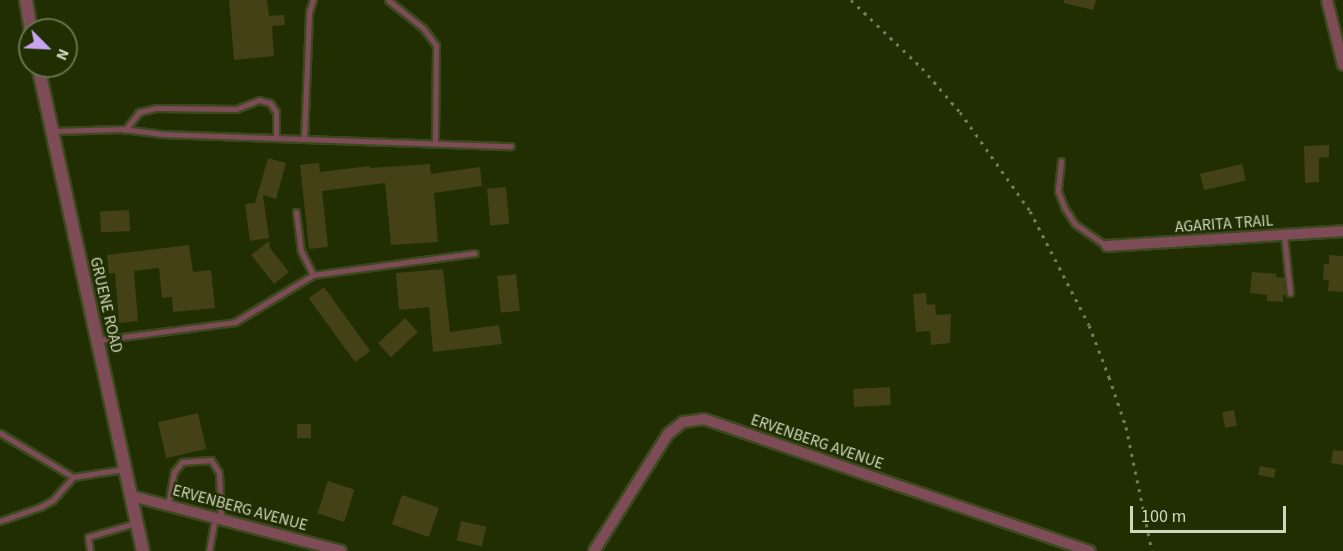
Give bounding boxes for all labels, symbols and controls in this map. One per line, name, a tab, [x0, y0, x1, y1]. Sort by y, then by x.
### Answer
north arrow	[18, 18, 78, 78]
text: N	[50, 45, 75, 64]
street label: AGARITA TRAIL	[1174, 211, 1274, 237]
street label: GRUENE ROAD	[86, 255, 126, 355]
street label: ERVENBERG AVENUE	[748, 410, 886, 474]
street label: ERVENBERG AVENUE	[170, 481, 310, 535]
scale bar	[1133, 494, 1289, 532]
text: 100 m	[1141, 504, 1186, 529]

